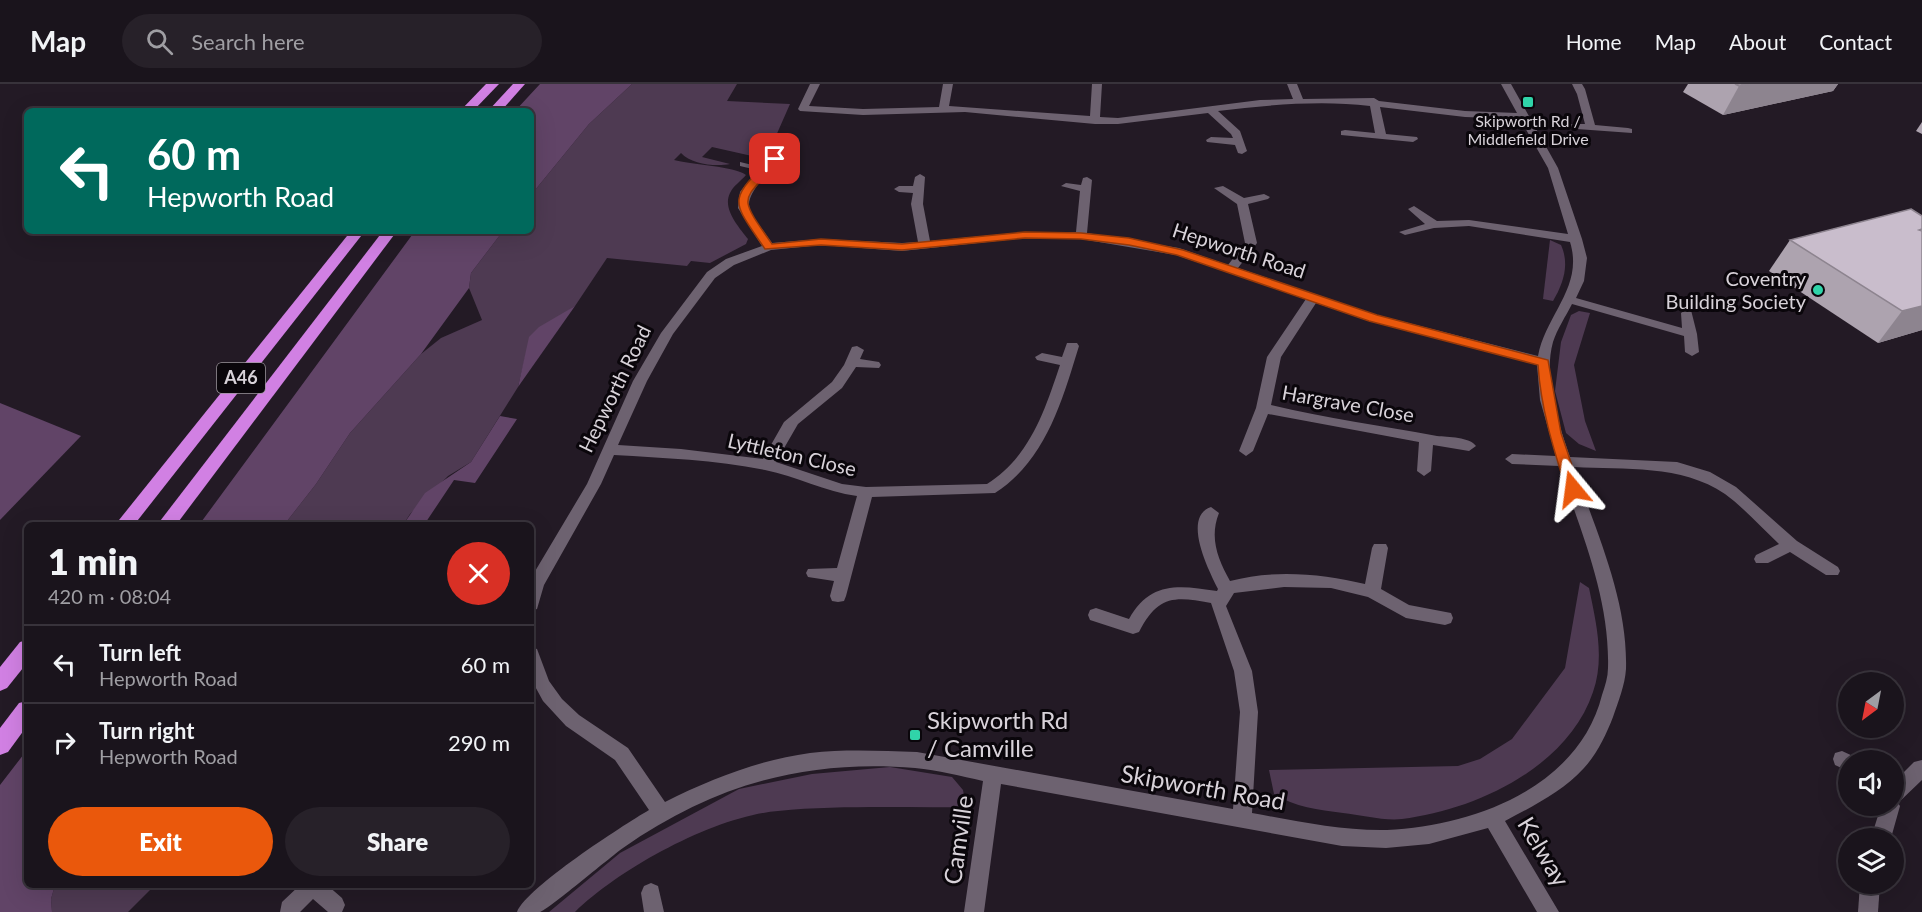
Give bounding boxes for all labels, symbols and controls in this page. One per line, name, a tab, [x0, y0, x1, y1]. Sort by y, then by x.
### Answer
search box	[122, 14, 542, 68]
text: Map	[30, 24, 86, 58]
icon: search	[143, 25, 176, 58]
text: Search here	[191, 28, 305, 55]
text: Home	[1566, 29, 1622, 54]
text: Map	[1655, 29, 1696, 54]
text: About	[1729, 29, 1786, 54]
text: Contact	[1819, 29, 1892, 54]
marker: Skipworth Rd / Middlefield Drive	[1521, 95, 1535, 109]
place label: Skipworth Rd / Middlefield Drive	[1467, 111, 1589, 148]
text: 60 m	[147, 129, 241, 179]
icon: left	[48, 132, 126, 210]
pin	[749, 133, 800, 184]
icon: arrive	[758, 142, 791, 175]
text: Hepworth Road	[147, 180, 334, 213]
street label: Hepworth Road	[1170, 217, 1309, 283]
place label: Coventry Building Society	[1665, 266, 1807, 313]
marker: Coventry Building Society	[1811, 283, 1825, 297]
street label: Hepworth Road	[573, 321, 655, 456]
road number: A46	[217, 363, 265, 393]
street label: Hargrave Close	[1280, 380, 1416, 426]
street label: Lyttleton Close	[726, 428, 859, 480]
position arrow	[1541, 457, 1605, 521]
text: 1 min	[48, 539, 138, 583]
button: close	[447, 542, 510, 605]
text: 420 m · 08:04	[48, 584, 171, 608]
text: Turn left	[99, 639, 181, 666]
icon: left	[48, 648, 81, 681]
text: 60 m	[461, 651, 510, 678]
text: Hepworth Road	[99, 666, 238, 690]
north arrow	[1838, 672, 1904, 738]
map controls	[1838, 672, 1904, 894]
place label: Skipworth Rd / Camville	[927, 705, 1068, 762]
text: Turn right	[99, 717, 194, 744]
icon: right	[48, 726, 81, 759]
marker: Skipworth Rd / Camville	[908, 728, 922, 742]
text: 290 m	[448, 729, 510, 756]
text: Hepworth Road	[99, 744, 238, 768]
button: sound	[1838, 750, 1904, 816]
street label: Skipworth Road	[1119, 758, 1288, 815]
street label: Camville	[937, 793, 978, 886]
button: Exit	[48, 807, 273, 876]
button: Share	[285, 807, 510, 876]
street label: Kelway	[1512, 811, 1577, 892]
button: layers	[1838, 828, 1904, 894]

